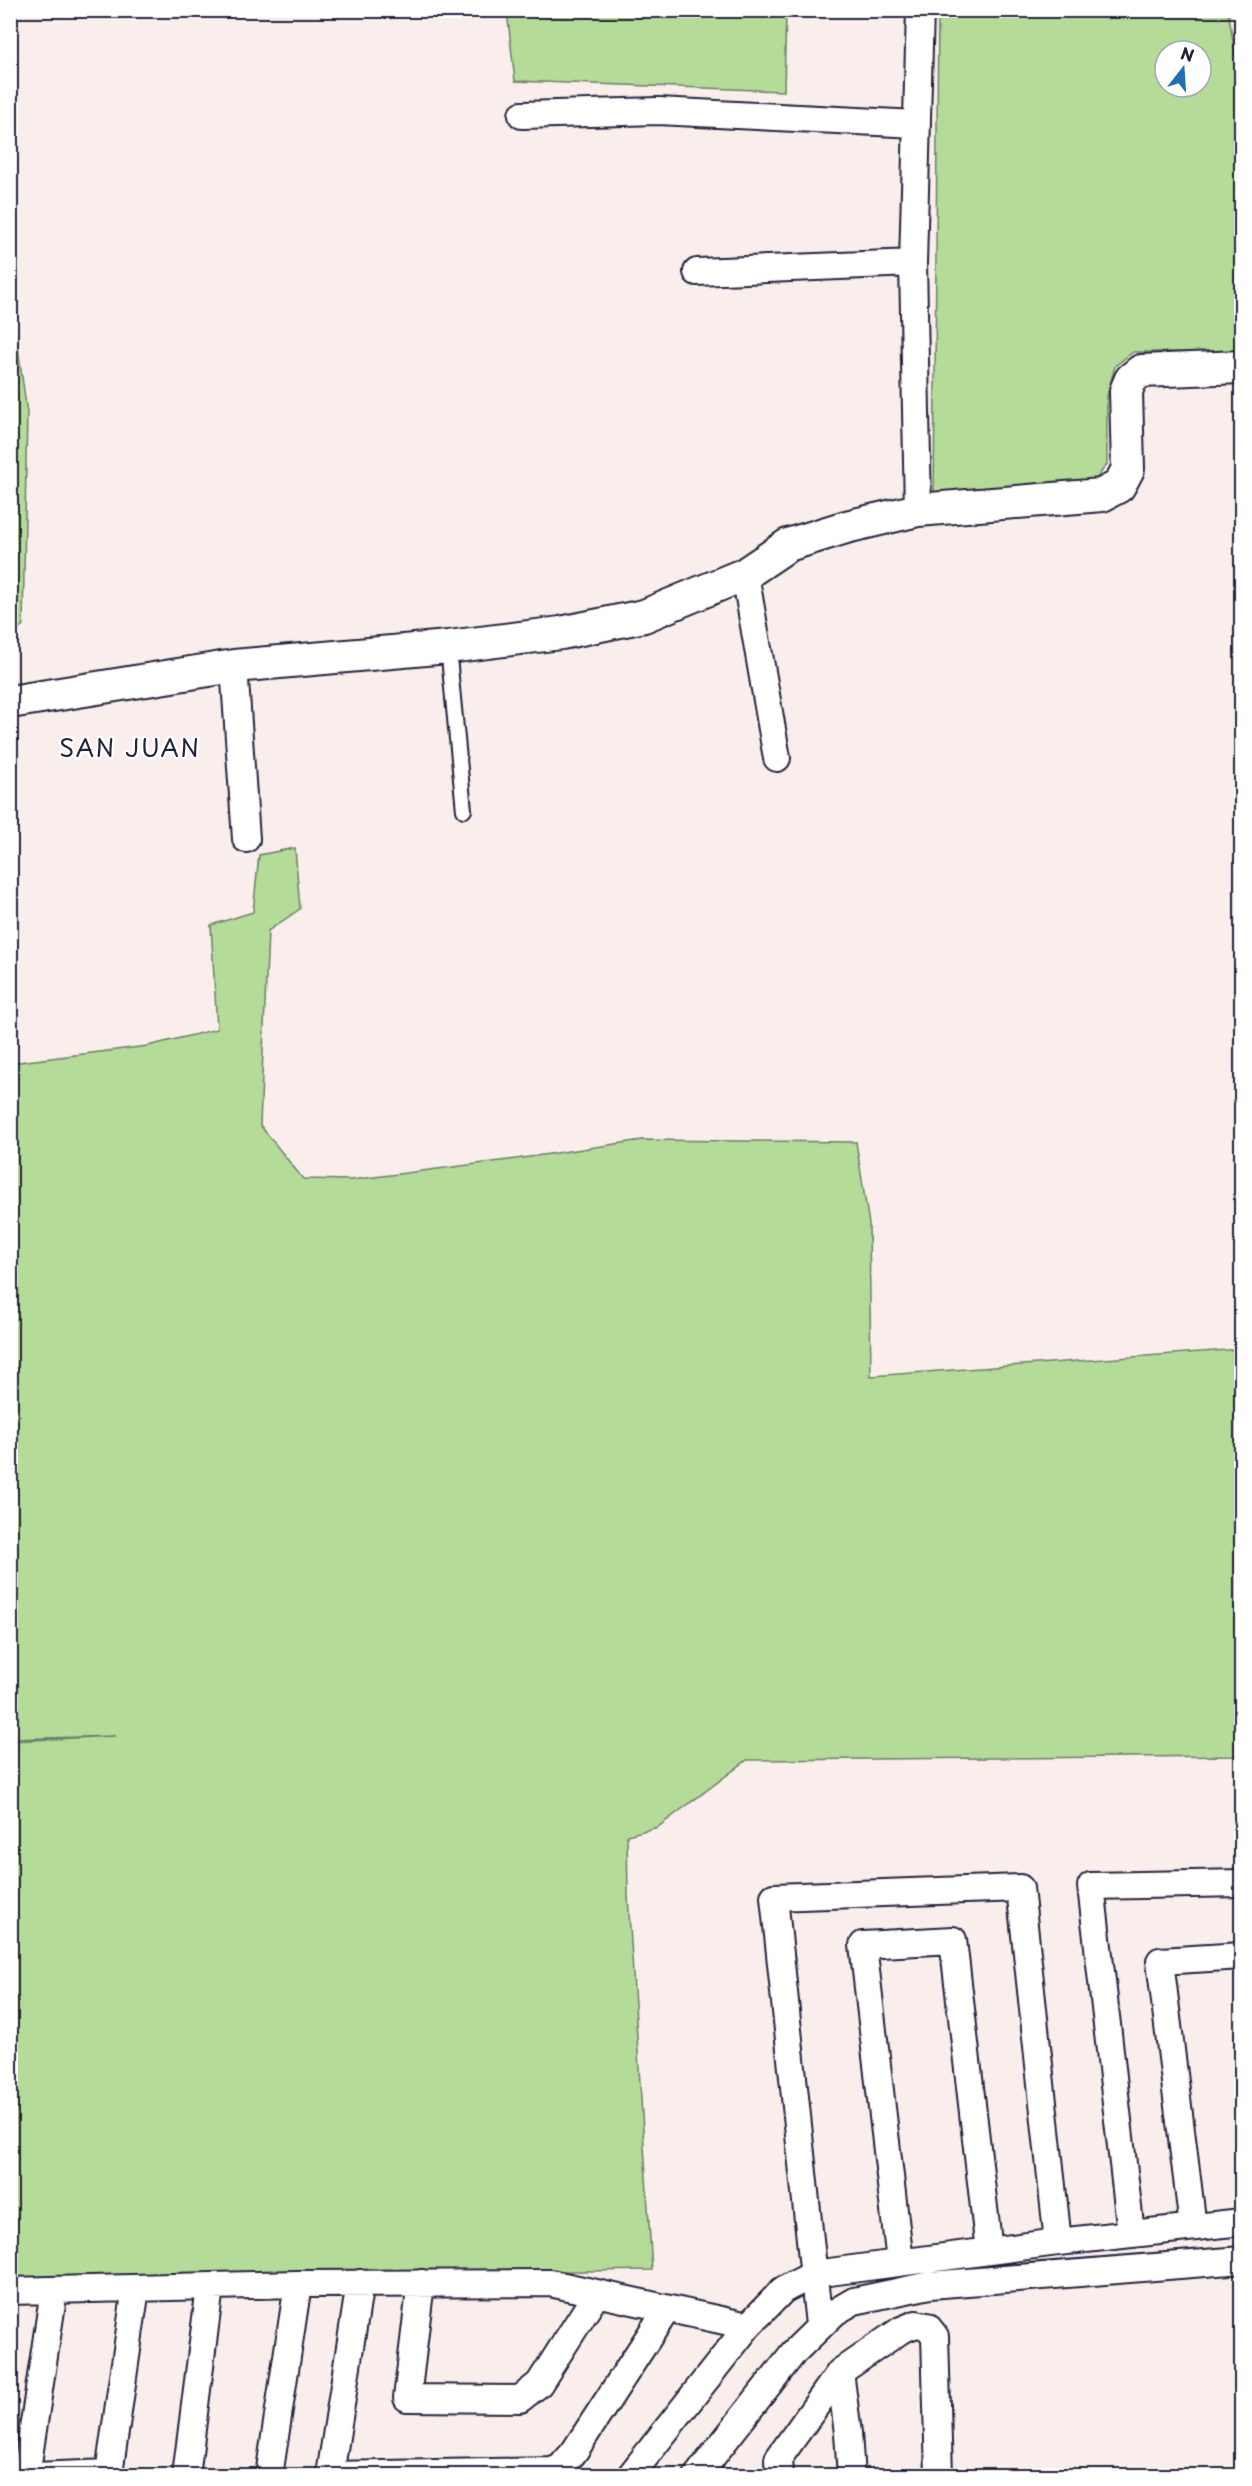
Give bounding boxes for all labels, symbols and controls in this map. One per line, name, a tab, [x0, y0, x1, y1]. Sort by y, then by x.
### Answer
north arrow	[1153, 39, 1213, 99]
text: N	[1178, 40, 1197, 67]
district label: SAN JUAN	[59, 729, 201, 765]

